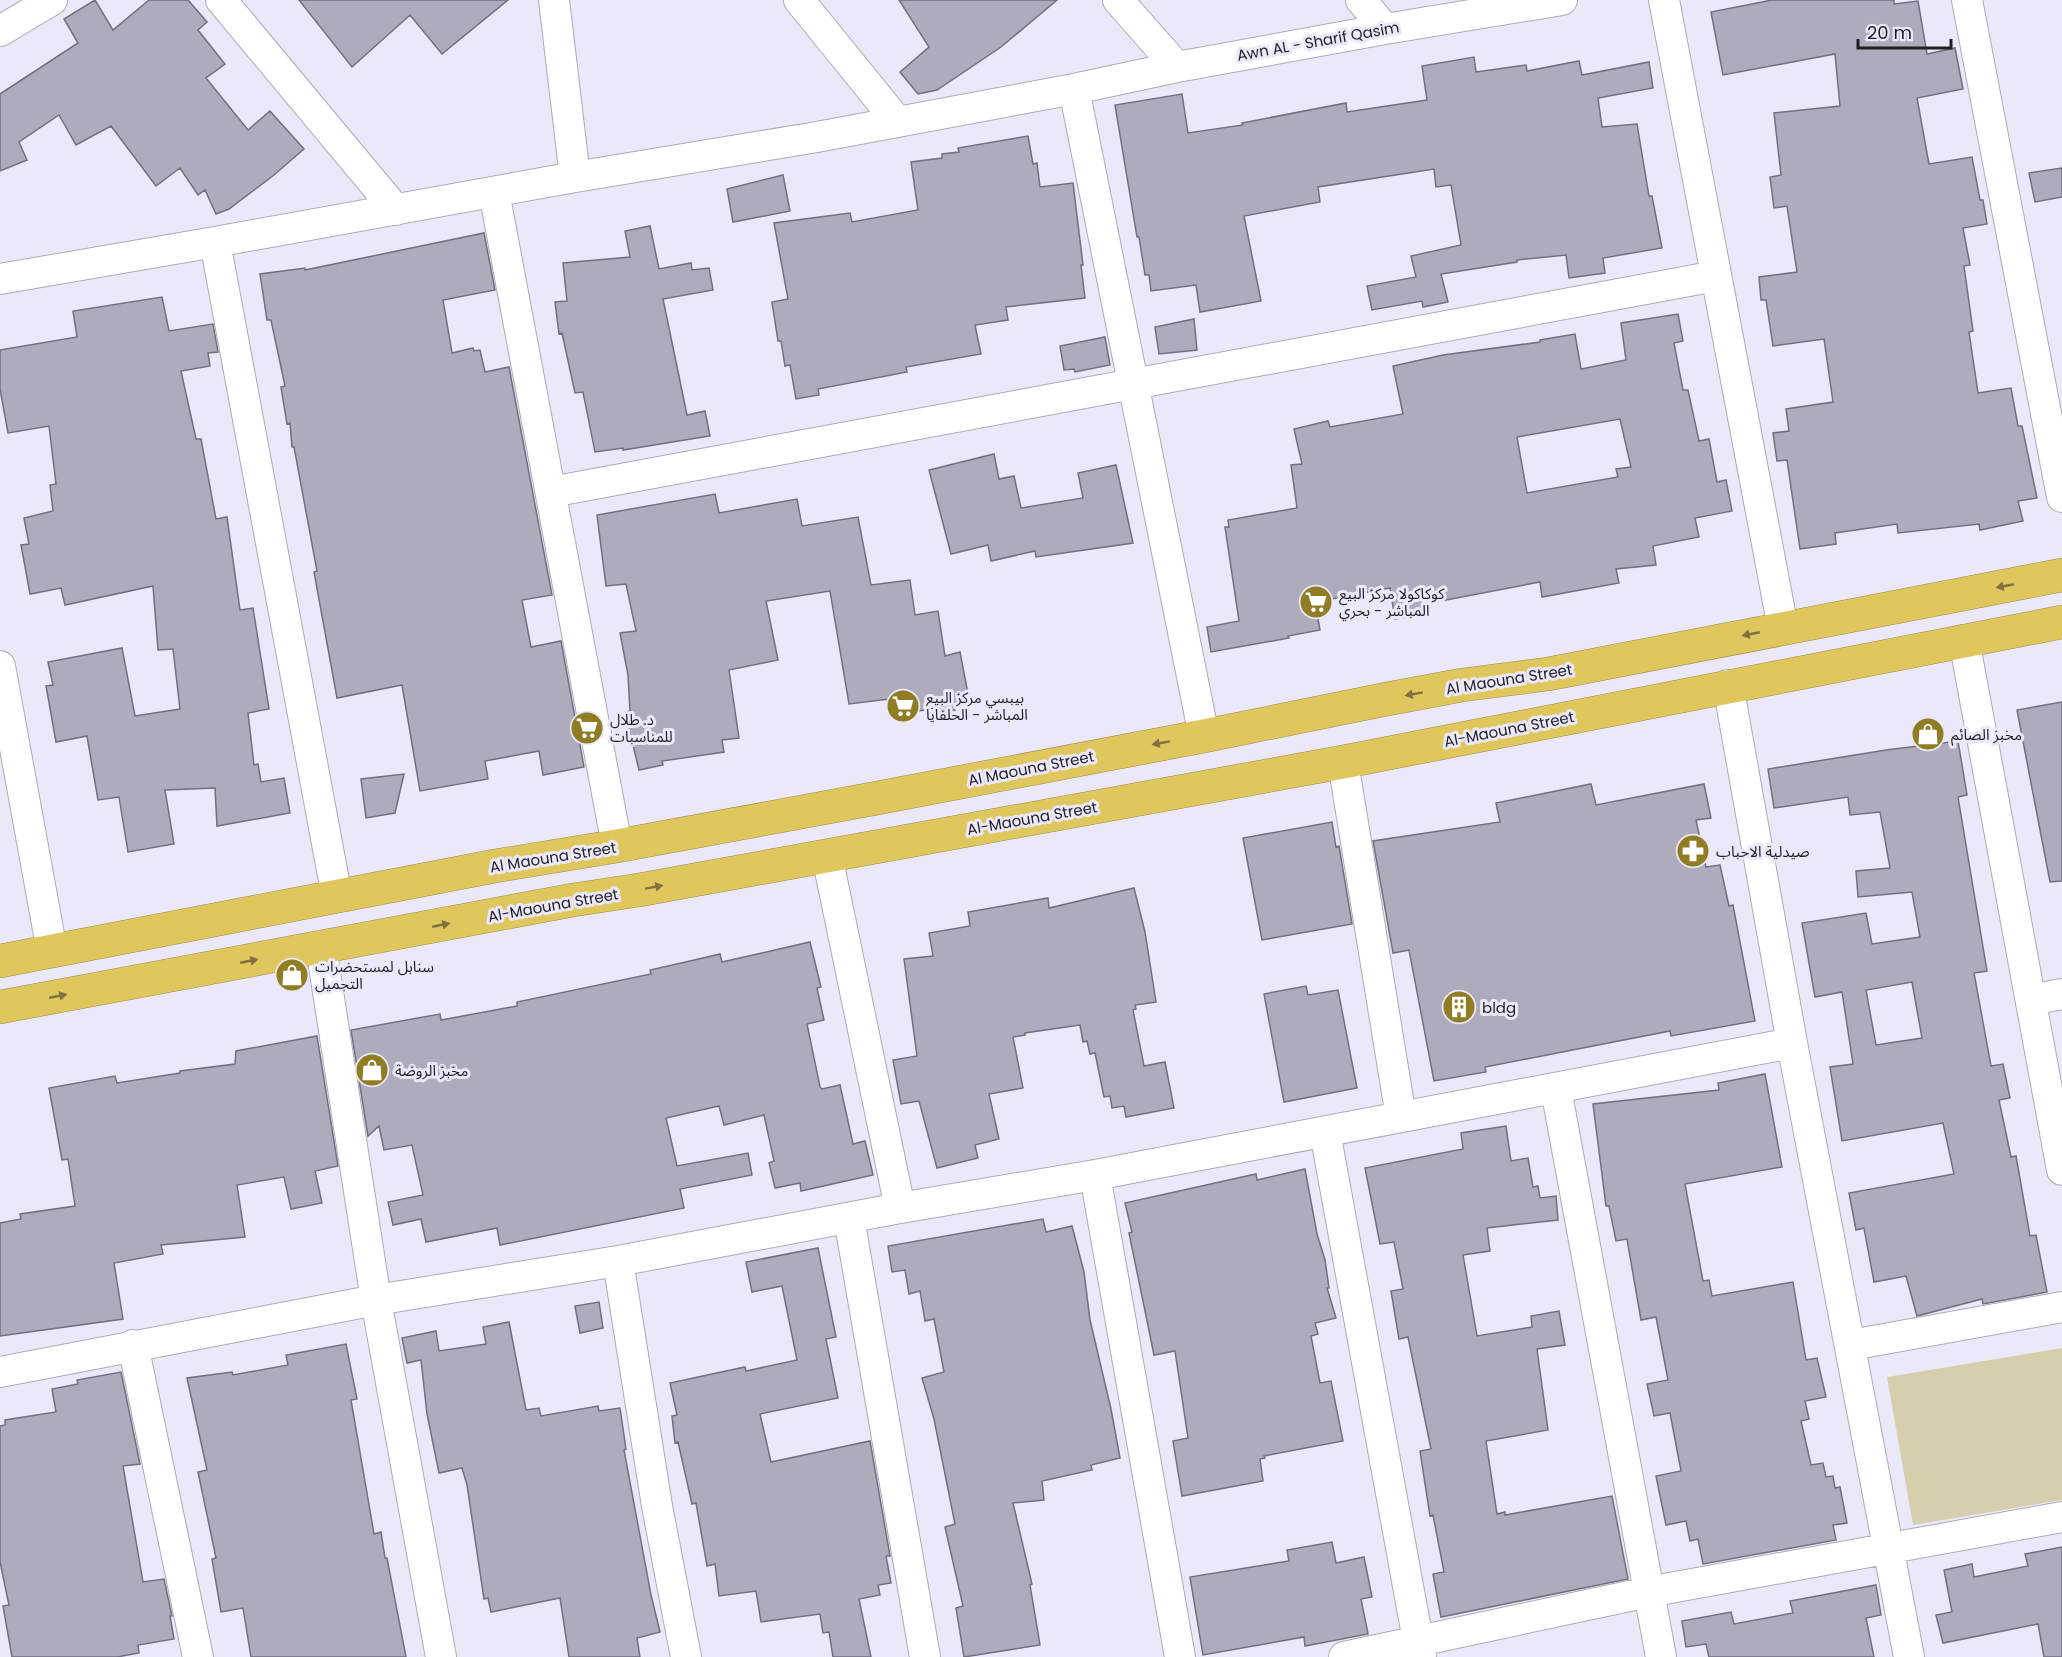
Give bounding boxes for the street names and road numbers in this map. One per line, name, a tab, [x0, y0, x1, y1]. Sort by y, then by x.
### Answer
street label: Awn AL - Sharif Qasim	[1235, 16, 1401, 66]
street label: Al Maouna Street	[1444, 659, 1574, 699]
street label: Al-Maouna Street	[1442, 706, 1576, 752]
street label: Al Maouna Street	[966, 746, 1096, 790]
street label: Al-Maouna Street	[965, 796, 1099, 840]
street label: Al Maouna Street	[488, 837, 618, 877]
street label: Al-Maouna Street	[486, 883, 620, 927]

